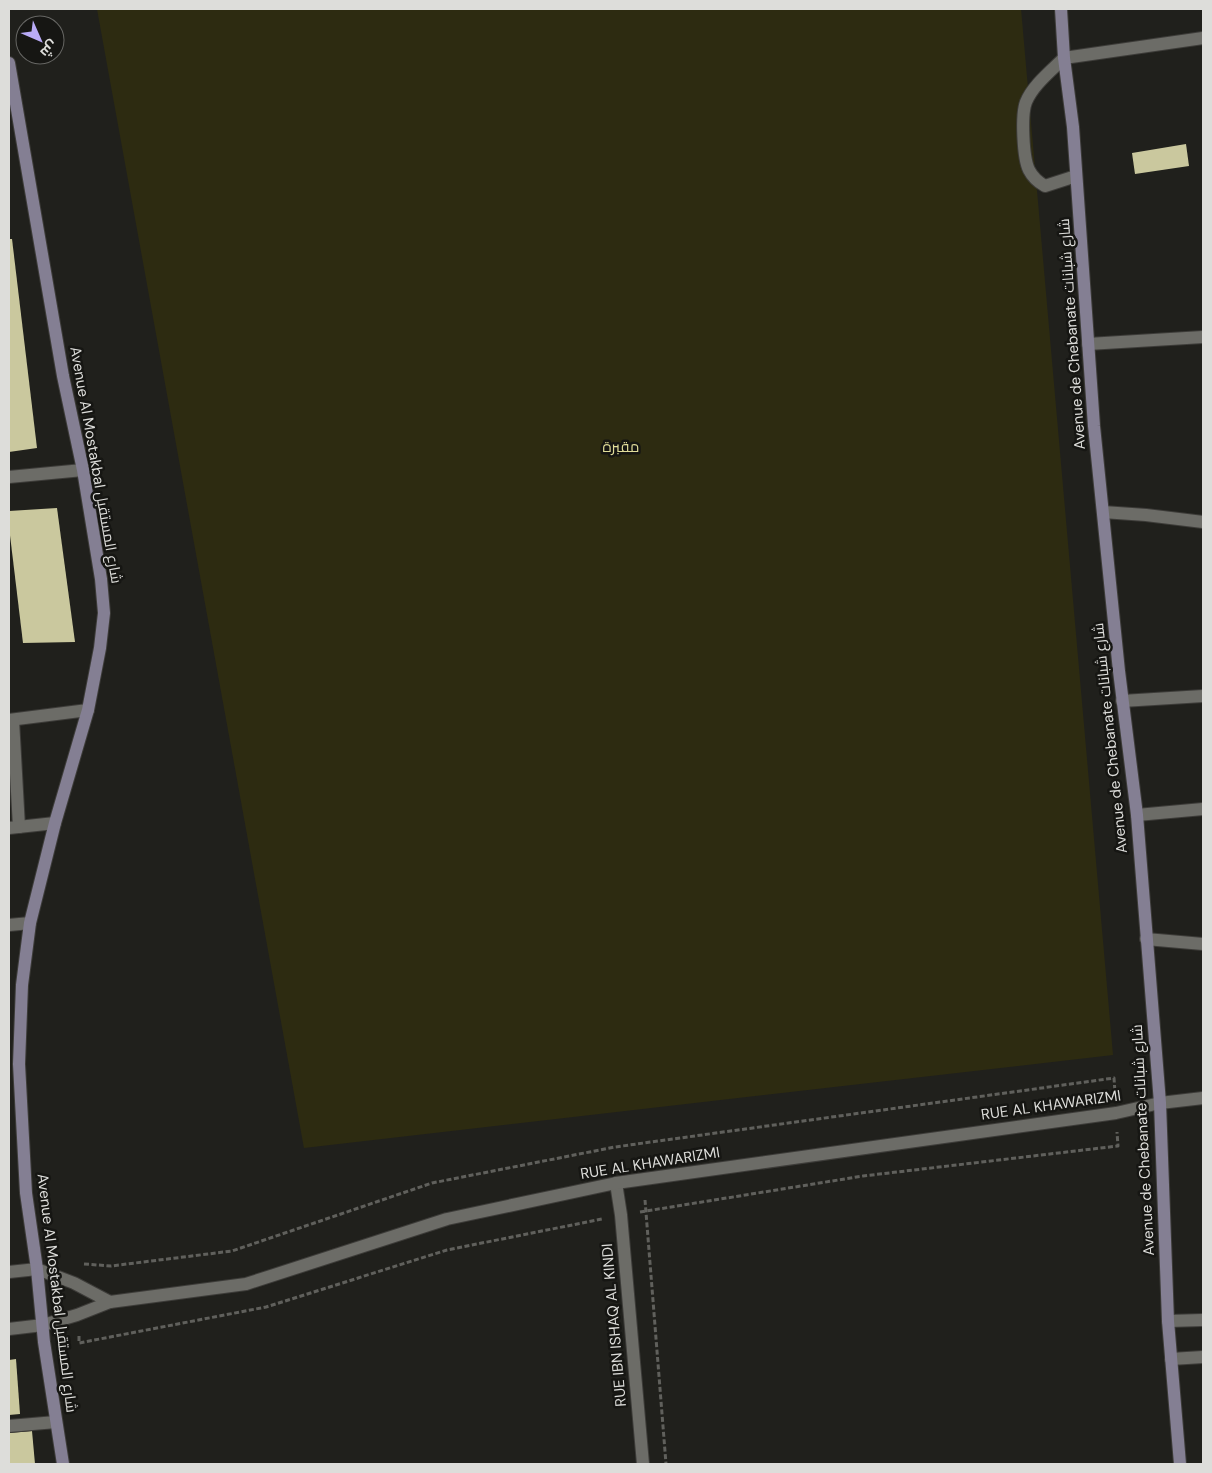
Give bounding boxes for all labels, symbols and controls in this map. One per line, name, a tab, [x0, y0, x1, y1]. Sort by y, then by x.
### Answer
north arrow	[15, 15, 65, 65]
text: ش	[36, 36, 62, 62]
street label: Avenue de Chebanate شارع شبانات	[1054, 218, 1091, 450]
street label: Avenue Al Mostakbal شارع المستقبل	[64, 345, 127, 585]
park label: مقبرة	[603, 437, 639, 457]
street label: Avenue de Chebanate شارع شبانات	[1088, 622, 1133, 854]
street label: Avenue de Chebanate شارع شبانات	[1127, 1024, 1160, 1256]
street label: RUE AL KHAWARIZMI	[980, 1085, 1122, 1125]
street label: RUE AL KHAWARIZMI	[579, 1142, 721, 1184]
street label: Avenue Al Mostakbal شارع المستقبل	[31, 1172, 82, 1414]
street label: RUE IBN ISHAQ AL KINDI	[597, 1243, 631, 1407]

